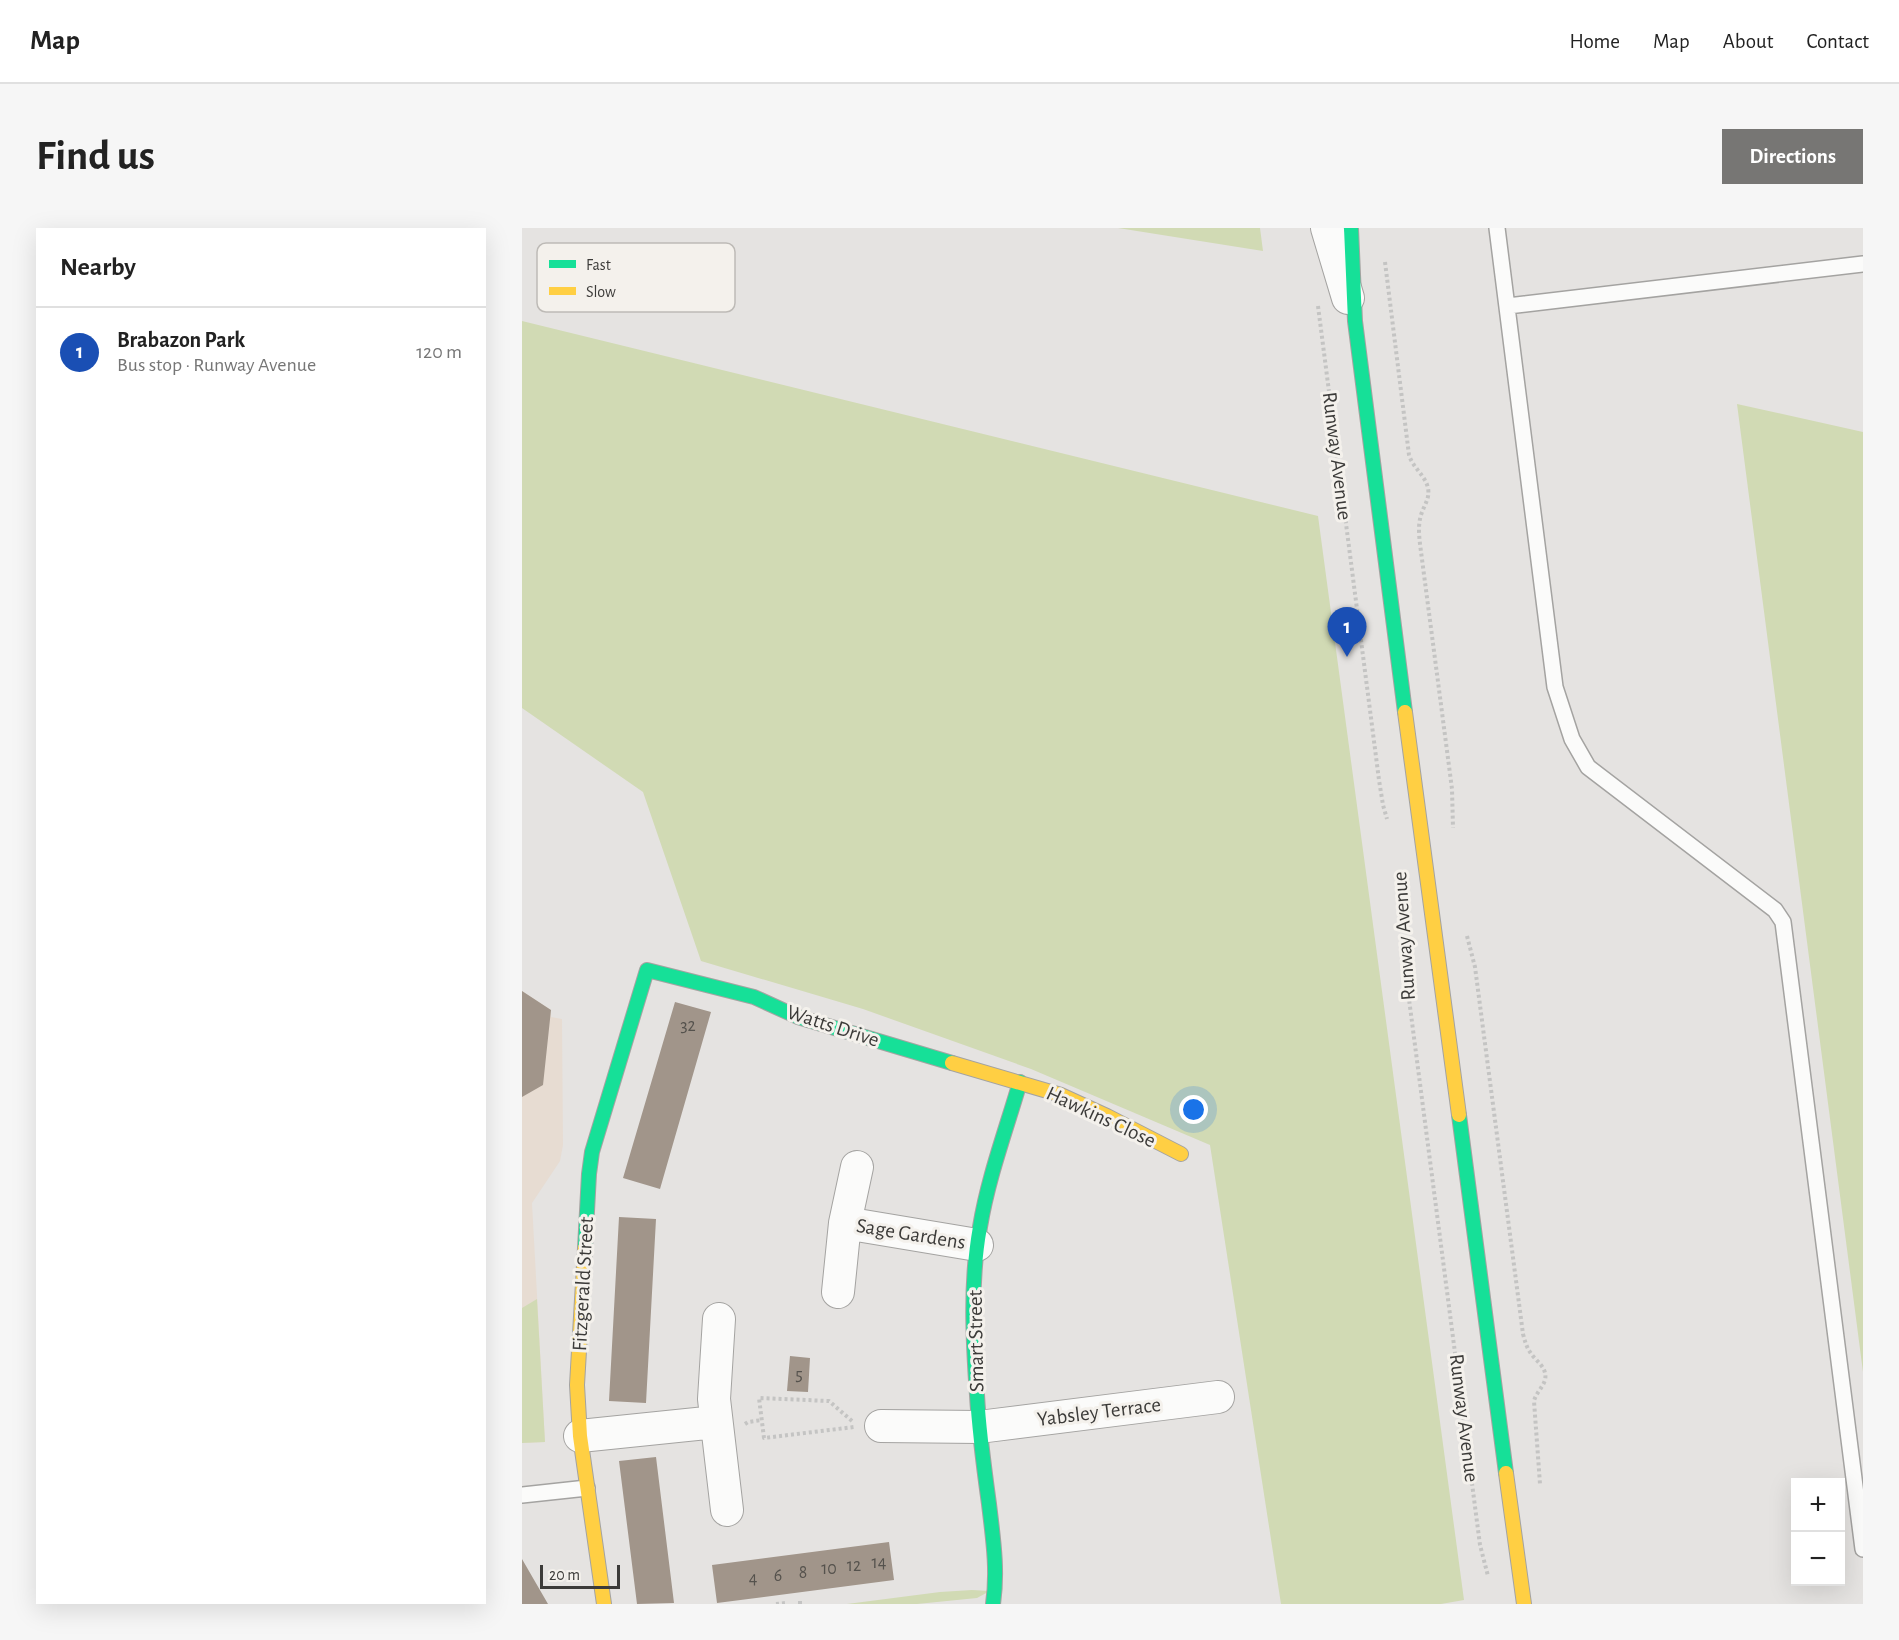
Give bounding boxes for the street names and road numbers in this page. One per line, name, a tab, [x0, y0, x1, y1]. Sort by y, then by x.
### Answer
street label: Runway Avenue	[1319, 391, 1355, 521]
street label: Runway Avenue	[1389, 871, 1419, 1001]
street label: Watts Drive	[784, 1001, 882, 1051]
street label: Hawkins Close	[1043, 1083, 1159, 1151]
street label: Sage Gardens	[855, 1215, 967, 1253]
street label: Fitzgerald Street	[569, 1216, 597, 1352]
street label: Smart Street	[965, 1289, 987, 1392]
street label: Runway Avenue	[1446, 1353, 1482, 1483]
street label: Yabsley Terrace	[1036, 1394, 1162, 1430]

